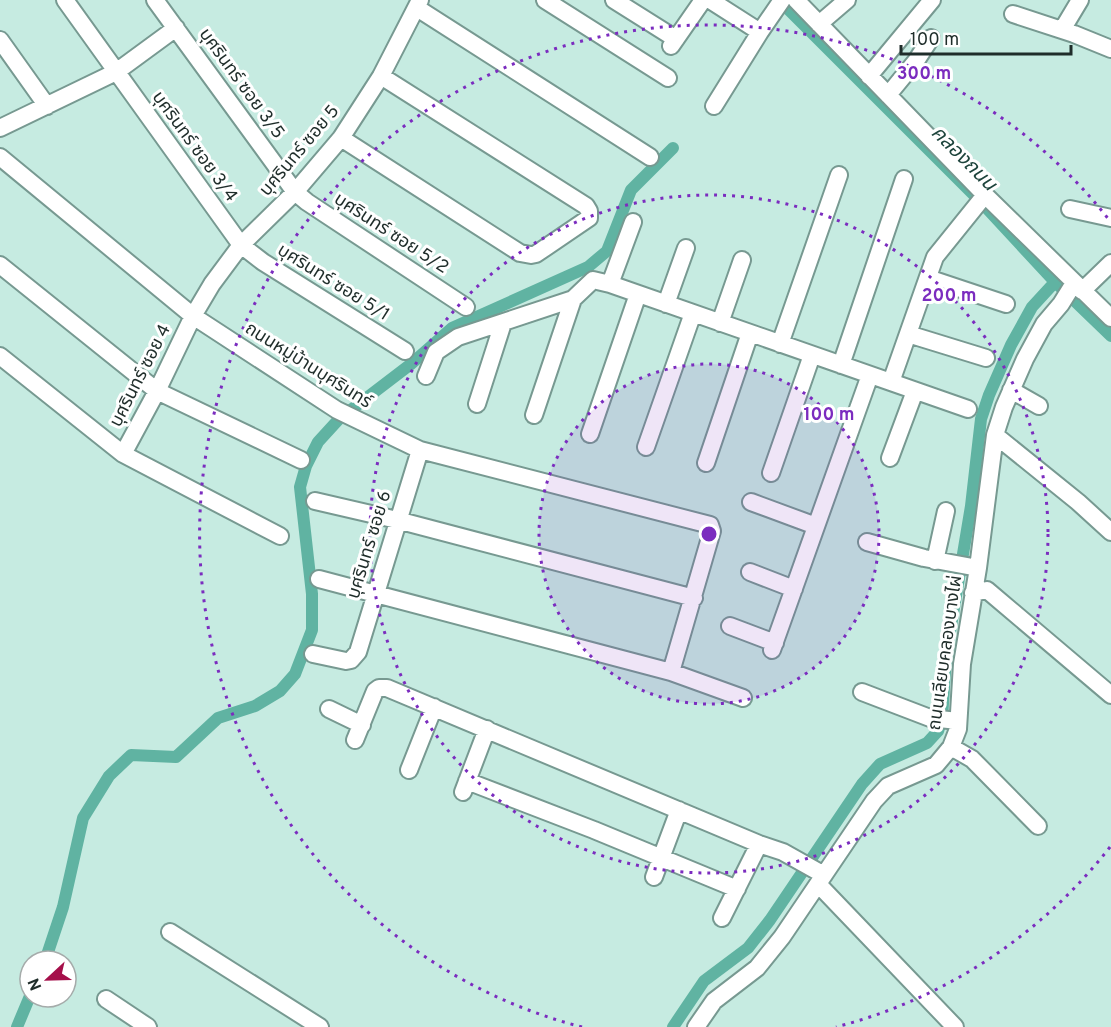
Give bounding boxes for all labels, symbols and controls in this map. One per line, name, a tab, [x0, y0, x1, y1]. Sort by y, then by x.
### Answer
scale bar	[901, 18, 1070, 56]
street label: บุศรินทร์ ซอย 3/5	[193, 24, 289, 144]
text: 100 m	[910, 29, 959, 52]
text: 300 m	[897, 63, 951, 86]
street label: บุศรินทร์ ซอย 3/4	[146, 87, 242, 207]
street label: บุศรินทร์ ซอย 5	[255, 101, 345, 201]
water label: คลองถนน	[925, 121, 1003, 199]
street label: บุศรินทร์ ซอย 5/2	[329, 188, 453, 280]
street label: บุศรินทร์ ซอย 5/1	[273, 239, 393, 327]
text: 200 m	[921, 285, 977, 308]
street label: ถนนหมู่บ้านบุศรินทร์	[240, 318, 377, 415]
street label: บุศรินทร์ ซอย 4	[105, 321, 177, 431]
text: 100 m	[803, 404, 855, 427]
street label: บุศรินทร์ ซอย 6	[343, 488, 397, 602]
centre of rings	[699, 524, 719, 544]
street label: ถนนเลียบคลองบางไผ่	[924, 574, 968, 732]
north arrow	[18, 949, 78, 1009]
text: N	[25, 975, 47, 993]

